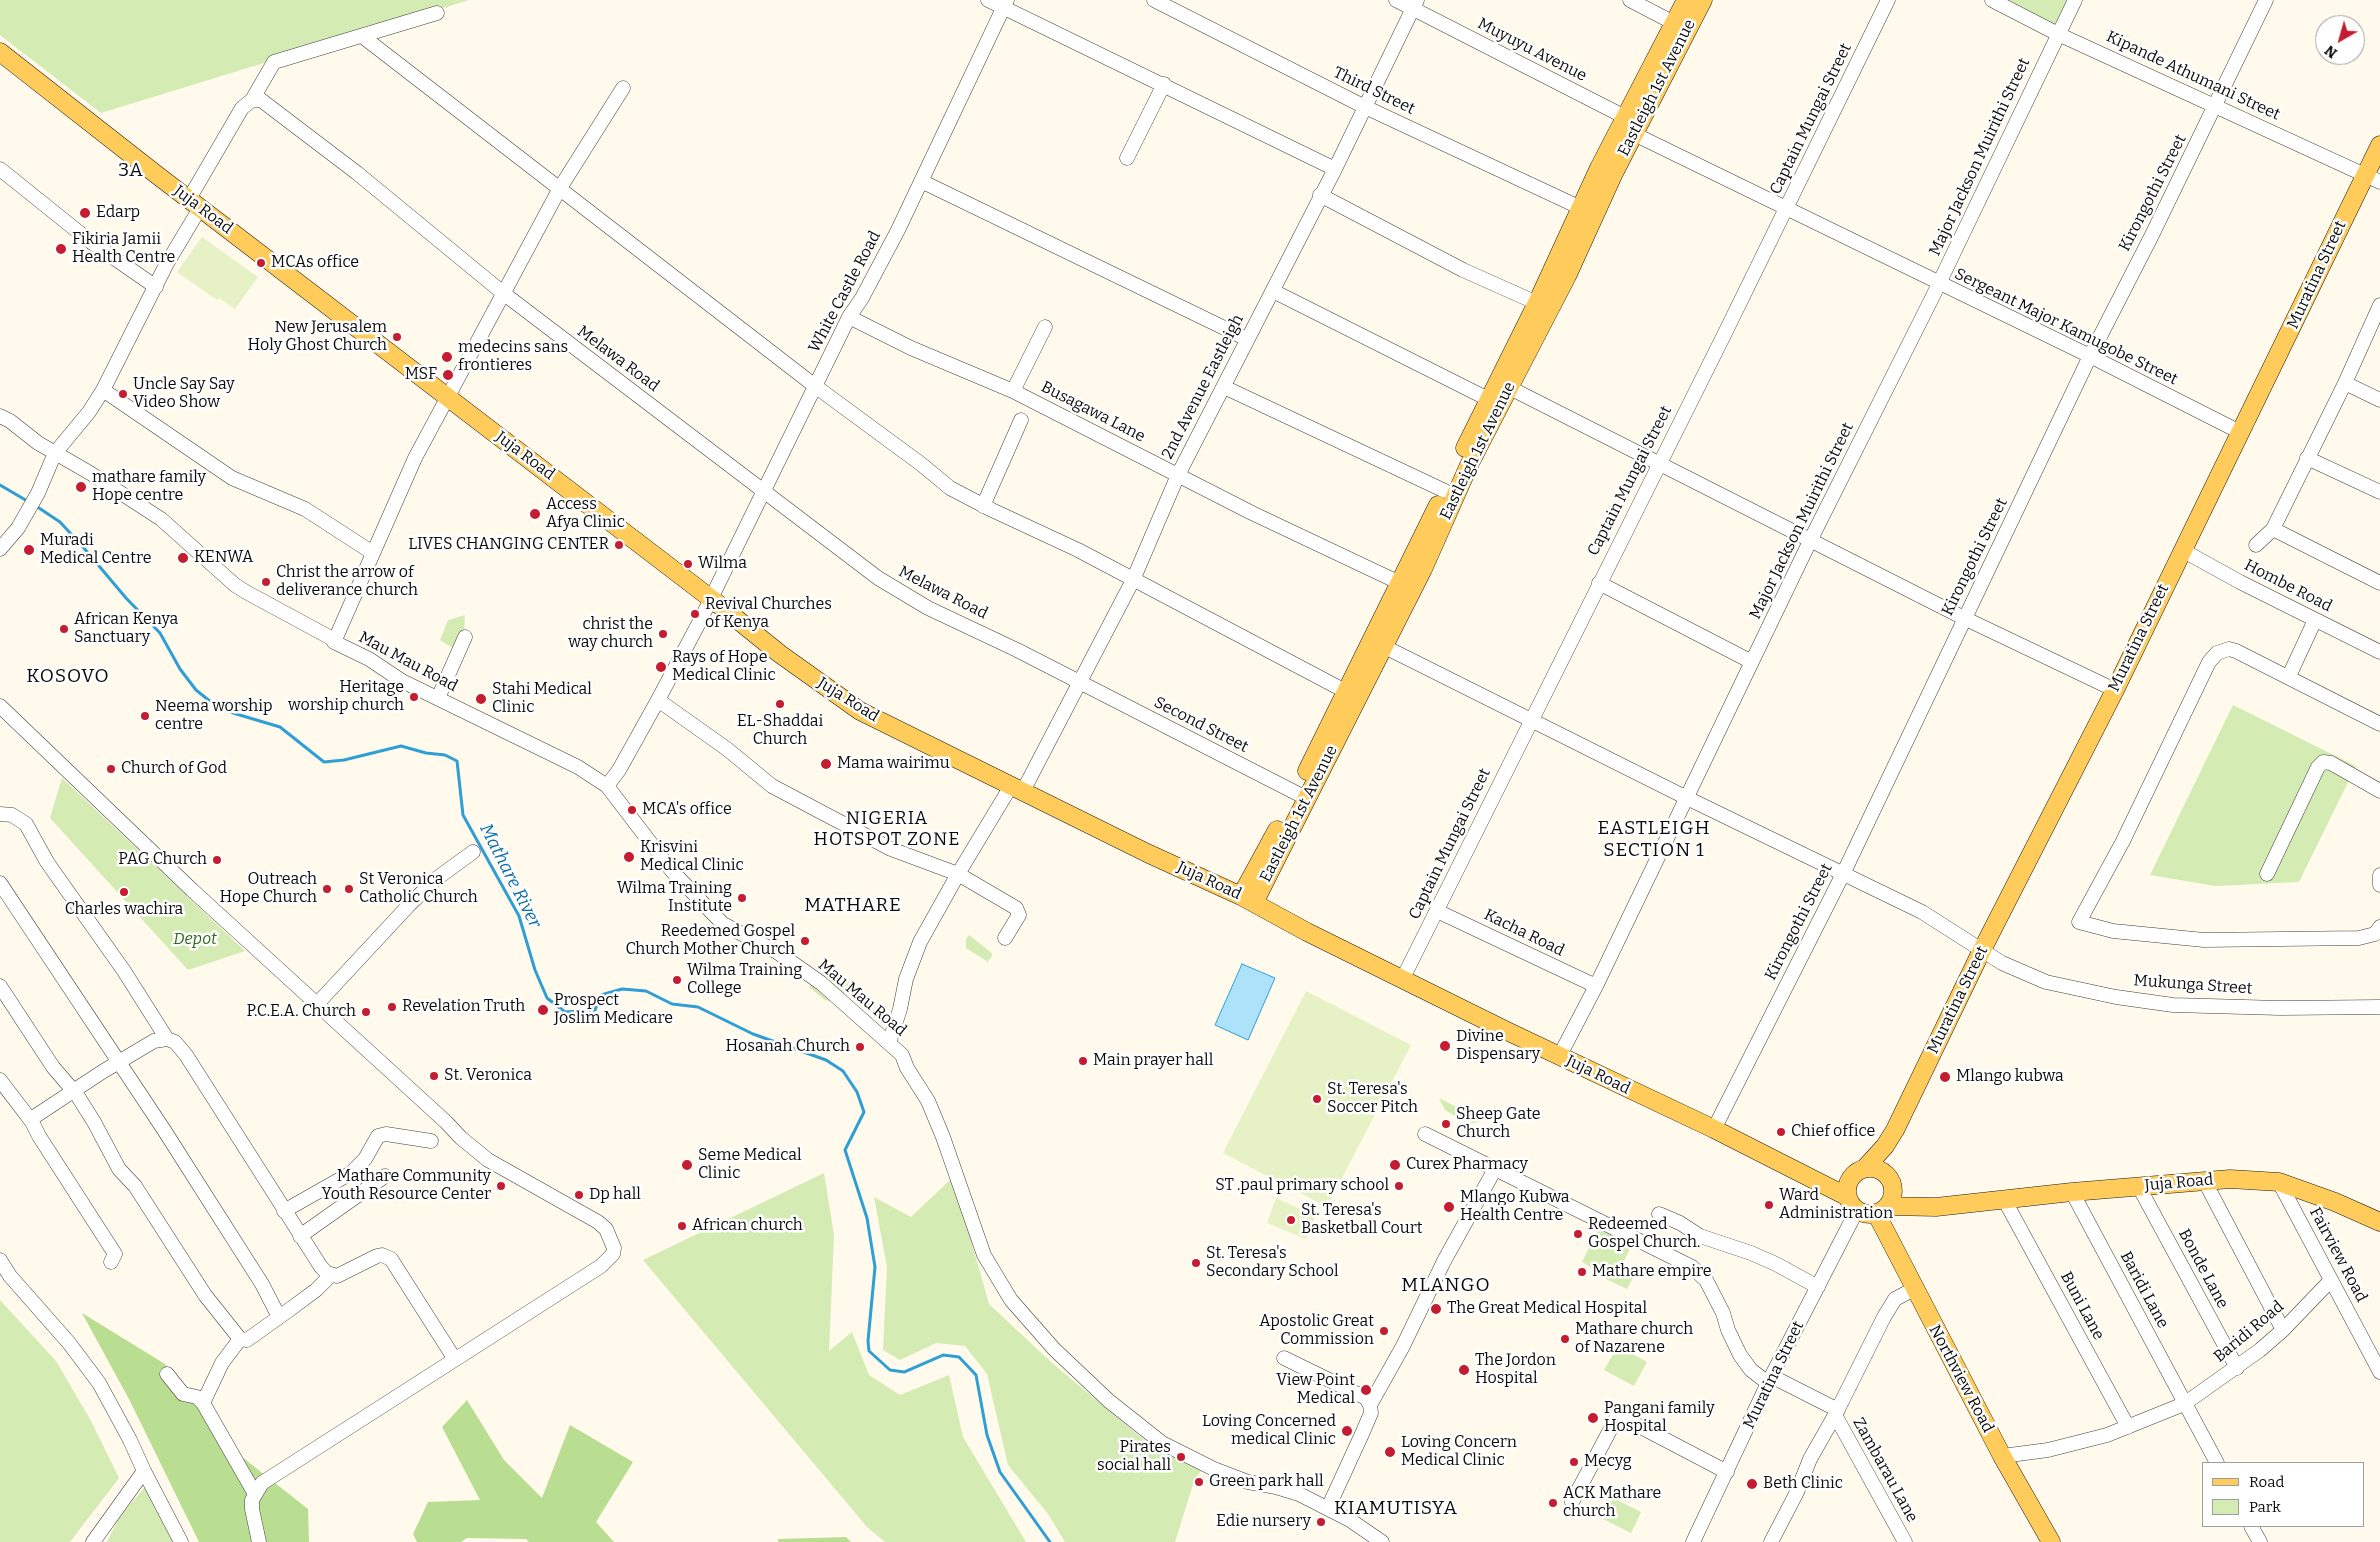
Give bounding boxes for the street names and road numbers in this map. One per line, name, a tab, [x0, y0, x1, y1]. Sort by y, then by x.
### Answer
street label: Muyuyu Avenue	[1474, 14, 1590, 86]
street label: Eastleigh 1st Avenue	[1614, 16, 1700, 160]
street label: Kipande Athumani Street	[2103, 27, 2283, 125]
street label: Captain Mungai Street	[1766, 40, 1856, 198]
street label: Major Jackson Muirithi Street	[1926, 55, 2034, 259]
street label: Third Street	[1330, 63, 1418, 119]
street label: Kirongothi Street	[2115, 131, 2191, 255]
street label: Juja Road	[170, 182, 236, 238]
street label: Muratina Street	[2284, 218, 2350, 332]
street label: White Castle Road	[805, 228, 885, 356]
street label: Sergeant Major Kamugobe Street	[1951, 265, 2181, 389]
street label: 2nd Avenue Eastleigh	[1158, 312, 1248, 462]
street label: Melawa Road	[573, 322, 663, 396]
street label: Busagawa Lane	[1038, 378, 1148, 446]
street label: Eastleigh 1st Avenue	[1436, 379, 1520, 523]
street label: Captain Mungai Street	[1584, 403, 1676, 559]
street label: Major Jackson Muirithi Street	[1746, 420, 1858, 622]
street label: Juja Road	[492, 428, 558, 484]
street label: Kirongothi Street	[1938, 495, 2012, 619]
street label: Hombe Road	[2241, 556, 2335, 616]
street label: Melawa Road	[895, 562, 991, 624]
street label: Muratina Street	[2105, 581, 2173, 695]
street label: Mau Mau Road	[355, 628, 461, 696]
street label: Juja Road	[814, 674, 882, 726]
street label: Second Street	[1151, 693, 1251, 757]
street label: Eastleigh 1st Avenue	[1256, 742, 1342, 886]
street label: Captain Mungai Street	[1405, 765, 1495, 923]
street label: Juja Road	[1174, 858, 1244, 904]
street label: Kirongothi Street	[1761, 860, 1837, 984]
street label: Kacha Road	[1481, 905, 1567, 961]
street label: Muratina Street	[1924, 943, 1992, 1057]
street label: Mau Mau Road	[814, 956, 910, 1040]
street label: Mukunga Street	[2133, 971, 2253, 999]
street label: Juja Road	[1563, 1051, 1633, 1099]
street label: Juja Road	[2144, 1170, 2214, 1196]
street label: Fairview Road	[2305, 1204, 2371, 1306]
street label: Bonde Lane	[2174, 1226, 2232, 1312]
street label: Baridi Lane	[2116, 1248, 2172, 1332]
street label: Buni Lane	[2056, 1269, 2108, 1343]
street label: Baridi Road	[2210, 1297, 2288, 1367]
street label: Muratina Street	[1740, 1318, 1808, 1432]
street label: Northview Road	[1925, 1322, 1997, 1436]
street label: Zambarau Lane	[1848, 1414, 1922, 1526]

